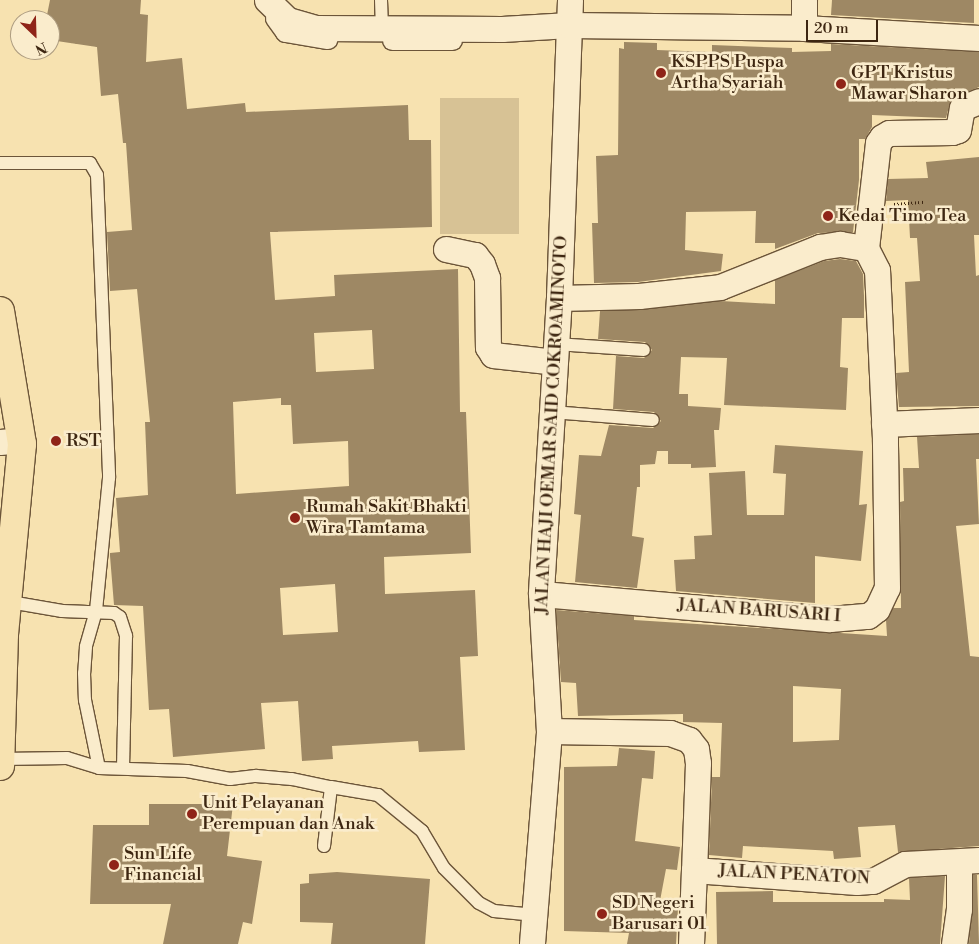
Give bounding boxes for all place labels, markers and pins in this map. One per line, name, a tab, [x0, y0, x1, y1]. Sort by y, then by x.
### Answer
place label: KSPPS Puspa Artha Syariah	[671, 52, 784, 94]
place label: GPT Kristus Mawar Sharon	[851, 63, 968, 106]
marker: KSPPS Puspa Artha Syariah	[655, 67, 667, 79]
marker: GPT Kristus Mawar Sharon	[835, 78, 847, 90]
place label: Kedai Timo Tea	[838, 205, 966, 227]
marker: Kedai Timo Tea	[822, 210, 834, 222]
place label: RST	[66, 430, 101, 452]
marker: RST	[50, 435, 62, 447]
place label: Rumah Sakit Bhakti Wira Tamtama	[306, 497, 467, 540]
marker: Rumah Sakit Bhakti Wira Tamtama	[288, 511, 302, 525]
place label: Unit Pelayanan Perempuan dan Anak	[202, 793, 374, 836]
marker: Unit Pelayanan Perempuan dan Anak	[186, 808, 198, 820]
place label: Sun Life Financial	[124, 844, 202, 886]
marker: Sun Life Financial	[108, 859, 120, 871]
place label: SD Negeri Barusari 01	[612, 893, 706, 936]
marker: SD Negeri Barusari 01	[596, 908, 608, 920]

